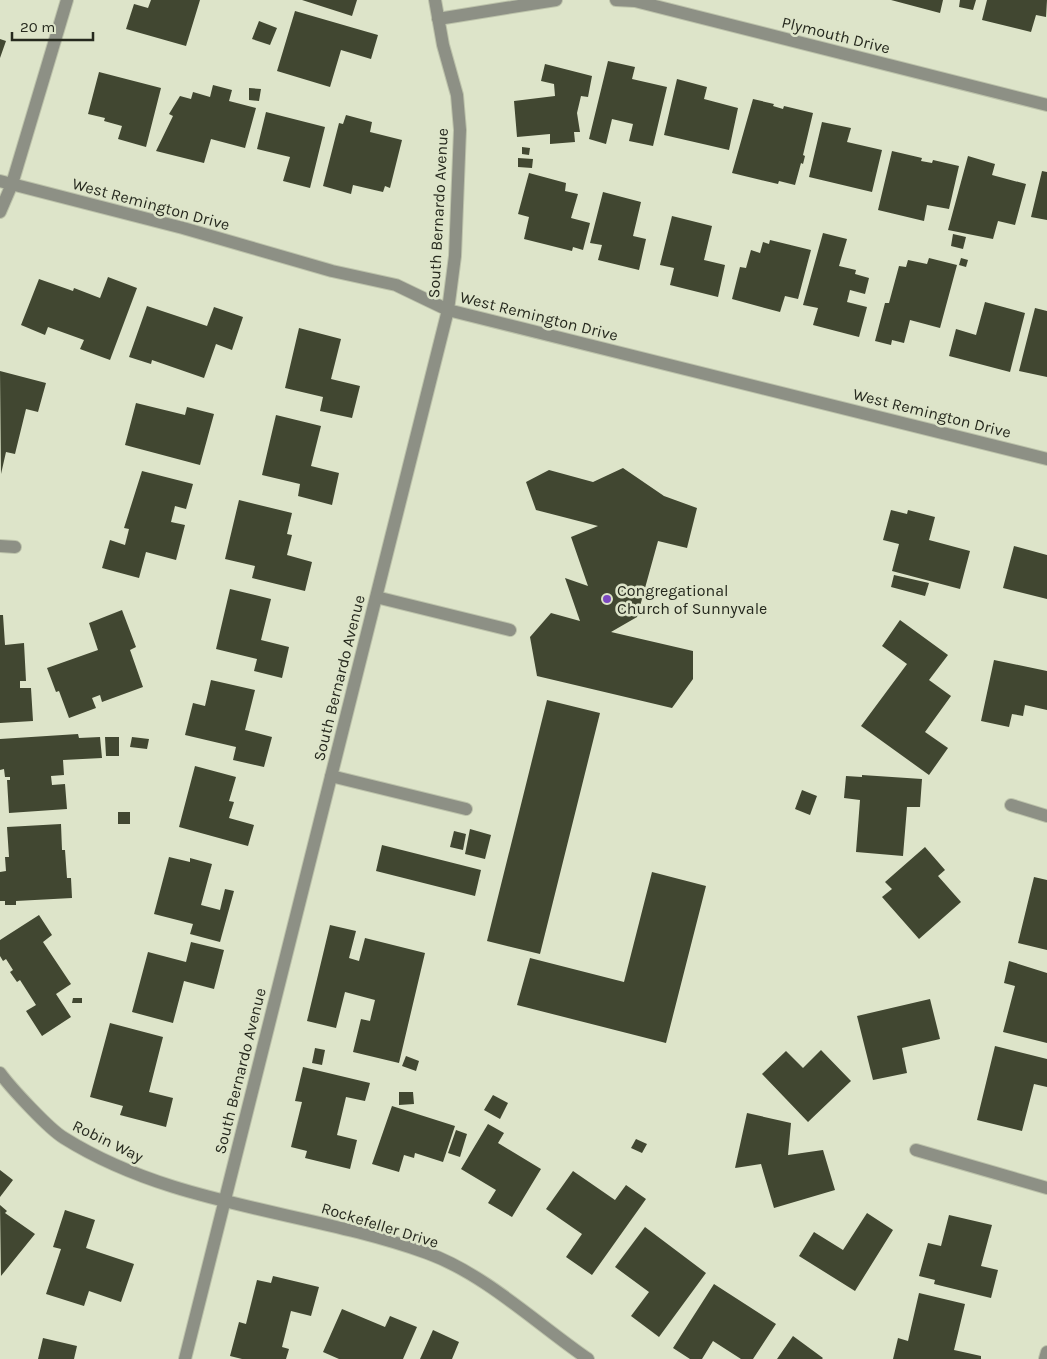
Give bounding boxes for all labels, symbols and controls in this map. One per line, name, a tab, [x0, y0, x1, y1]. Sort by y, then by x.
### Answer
scale bar	[12, 10, 94, 42]
street label: Plymouth Drive	[780, 12, 892, 58]
text: 20 m	[20, 18, 55, 36]
street label: South Bernardo Avenue	[424, 127, 452, 299]
street label: West Remington Drive	[70, 174, 232, 234]
street label: West Remington Drive	[458, 287, 620, 345]
street label: West Remington Drive	[851, 384, 1013, 442]
place label: Congregational Church of Sunnyvale	[617, 581, 767, 618]
street label: South Bernardo Avenue	[309, 593, 369, 763]
marker: Congregational Church of Sunnyvale	[601, 593, 613, 605]
street label: South Bernardo Avenue	[210, 986, 270, 1156]
street label: Robin Way	[70, 1116, 147, 1167]
street label: Rockefeller Drive	[319, 1198, 441, 1252]

